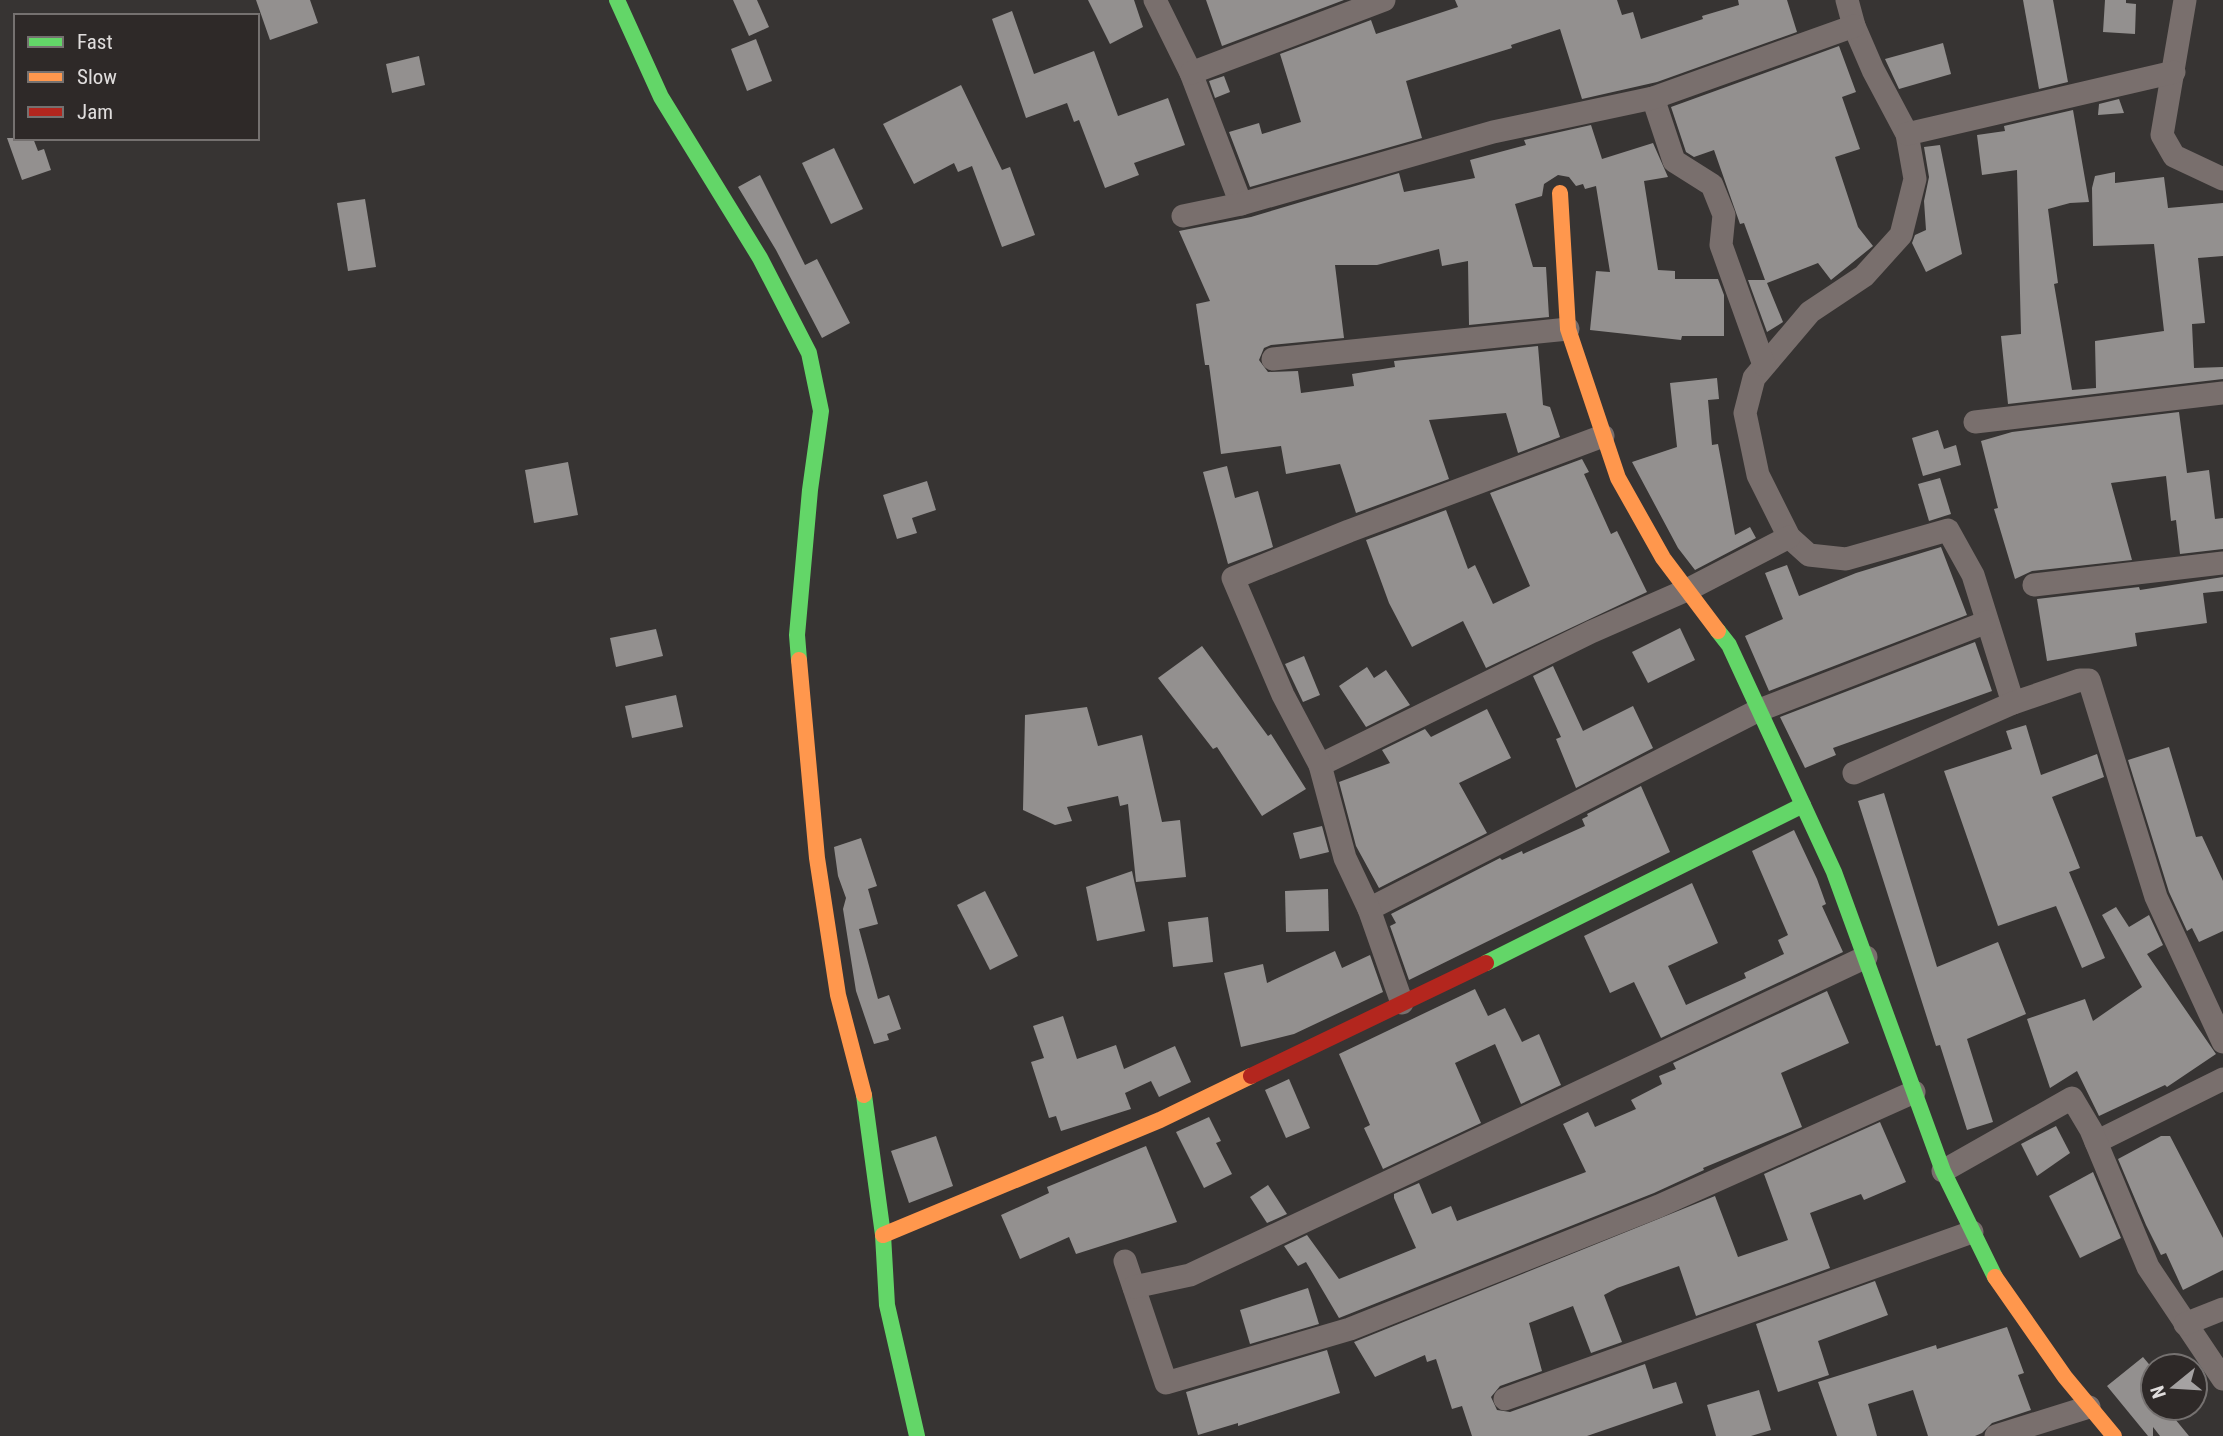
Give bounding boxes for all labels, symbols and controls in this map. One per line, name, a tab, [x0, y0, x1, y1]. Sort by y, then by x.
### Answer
legend	[14, 14, 259, 140]
text: Fast	[77, 30, 113, 54]
text: Slow	[77, 65, 117, 89]
text: Jam	[77, 100, 113, 124]
north arrow	[2139, 1352, 2209, 1422]
text: N	[2146, 1383, 2171, 1401]

